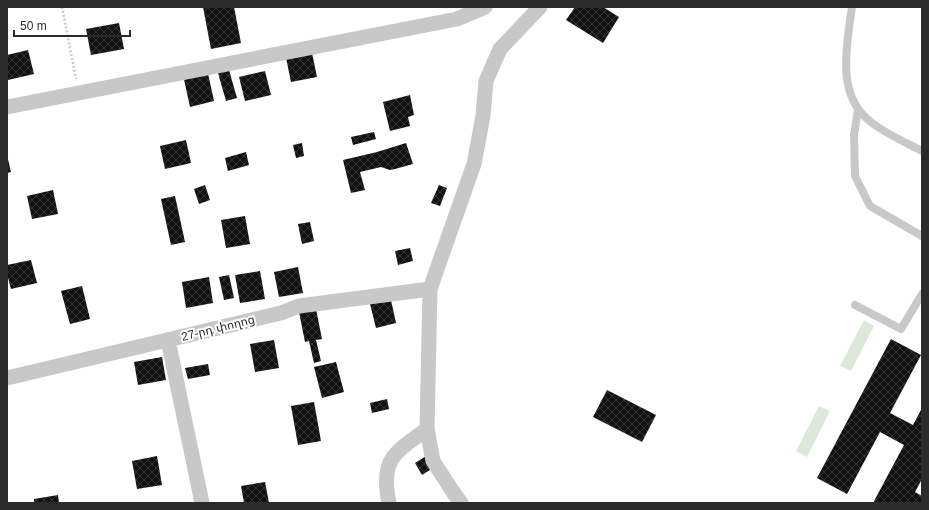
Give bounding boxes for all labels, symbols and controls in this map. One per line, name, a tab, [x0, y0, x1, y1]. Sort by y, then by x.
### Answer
scale bar	[14, 12, 130, 38]
text: 50 m	[20, 19, 47, 33]
street label: 27-րդ փողոց	[180, 312, 256, 344]

